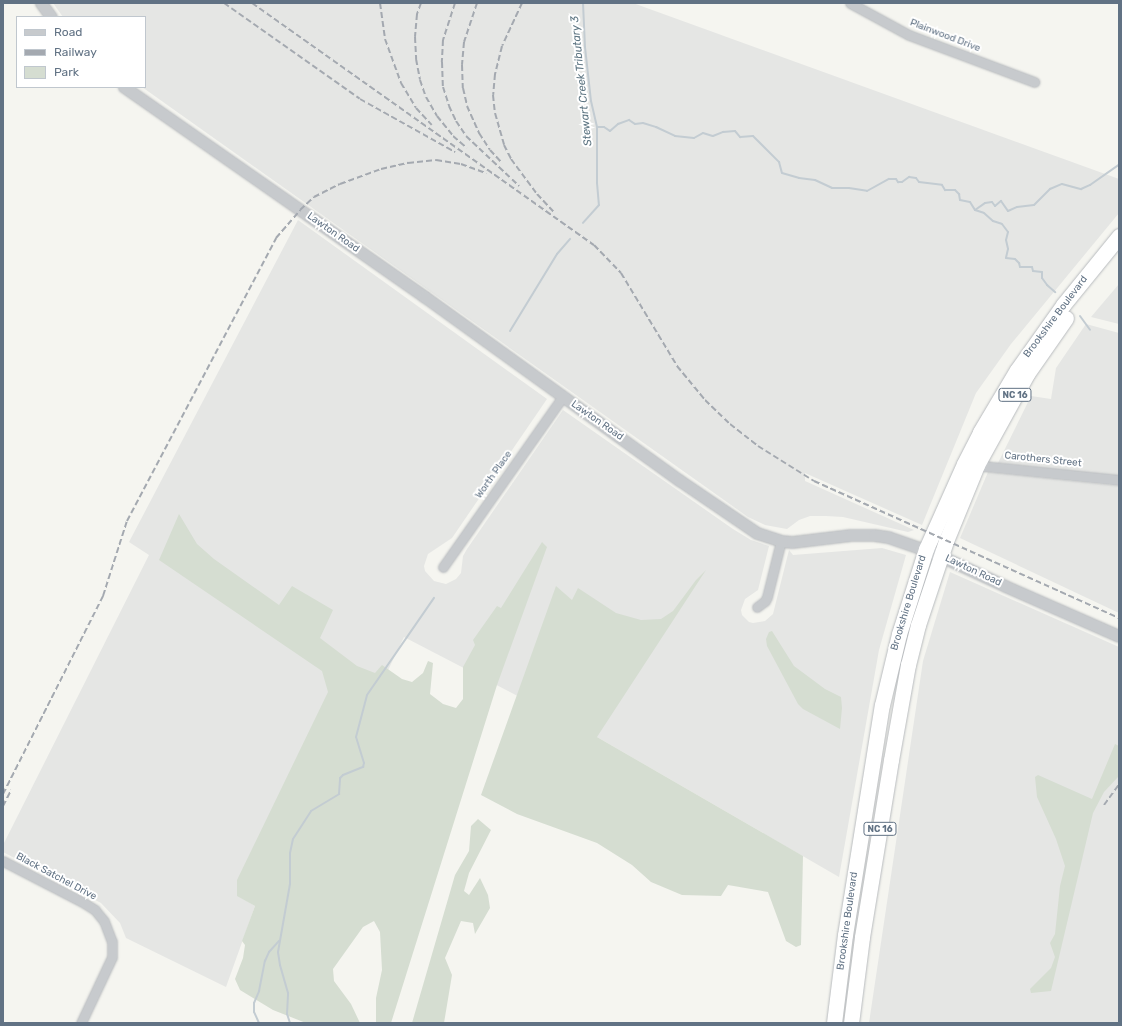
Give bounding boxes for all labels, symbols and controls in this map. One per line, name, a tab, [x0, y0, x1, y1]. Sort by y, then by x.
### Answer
water label: Stewart Creek Tributary 3	[569, 15, 595, 147]
legend	[16, 16, 146, 88]
street label: Plainwood Drive	[908, 17, 982, 55]
text: Road	[54, 25, 82, 39]
text: Railway	[54, 45, 97, 59]
text: Park	[54, 65, 79, 79]
street label: Lawton Road	[305, 211, 361, 255]
street label: Brookshire Boulevard	[1021, 274, 1091, 360]
road number: NC 16	[998, 388, 1032, 402]
street label: Lawton Road	[569, 399, 625, 443]
street label: Worth Place	[473, 449, 515, 501]
street label: Carothers Street	[1004, 450, 1082, 470]
street label: Lawton Road	[943, 553, 1003, 589]
street label: Brookshire Boulevard	[889, 554, 929, 652]
road number: NC 16	[863, 822, 897, 836]
street label: Black Satchel Drive	[14, 851, 98, 903]
street label: Brookshire Boulevard	[835, 871, 861, 971]

